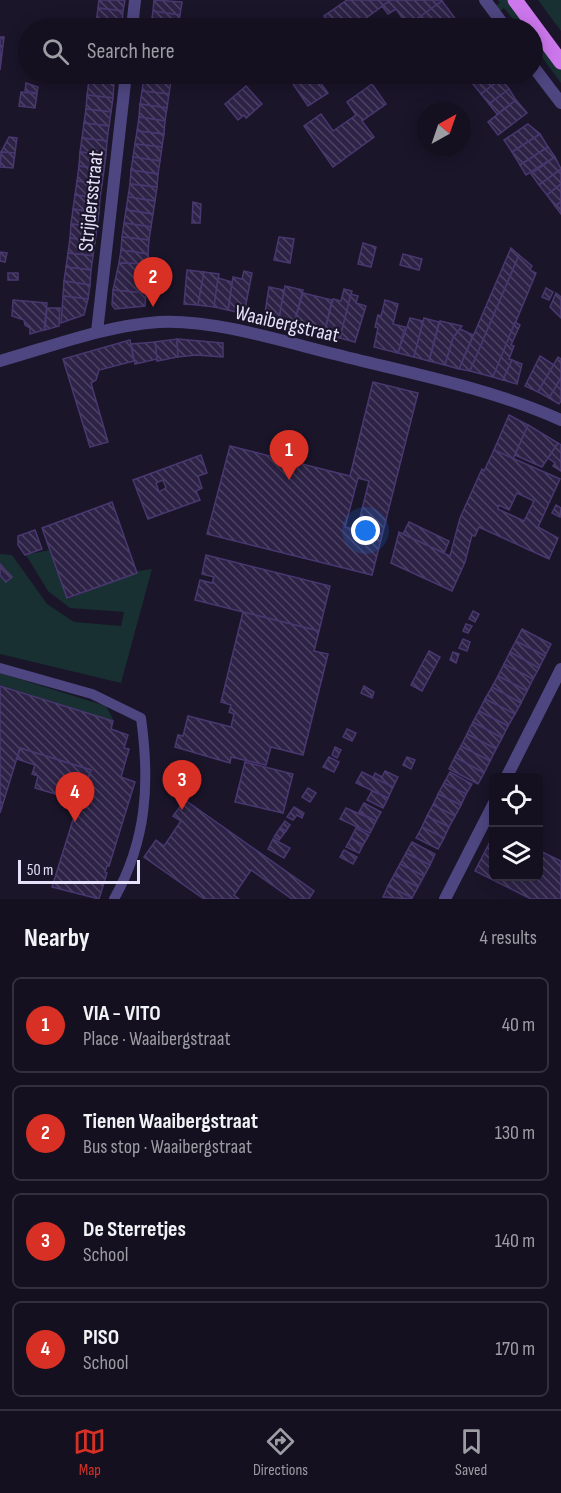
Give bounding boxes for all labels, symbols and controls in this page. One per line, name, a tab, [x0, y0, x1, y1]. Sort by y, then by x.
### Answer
search box	[18, 18, 543, 84]
icon: search	[39, 35, 72, 68]
text: Search here	[87, 38, 174, 65]
north arrow	[417, 102, 471, 156]
street label: Strijdersstraat	[73, 149, 109, 253]
pin: 2	[134, 258, 172, 307]
street label: Waaibergstraat	[232, 300, 342, 348]
pin: 1	[270, 430, 308, 480]
your location	[351, 516, 380, 545]
pin: 3	[162, 760, 201, 810]
pin: 4	[56, 772, 94, 822]
map controls	[489, 773, 543, 881]
button: locate	[489, 773, 543, 827]
button: layers	[489, 827, 543, 881]
scale bar	[18, 857, 140, 884]
text: 50 m	[27, 861, 53, 880]
text: Nearby	[24, 923, 90, 954]
text: 4 results	[480, 926, 537, 950]
text: VIA - VITO	[83, 1000, 161, 1027]
text: 1	[42, 1013, 49, 1037]
text: 40 m	[502, 1013, 535, 1037]
text: Place · Waaibergstraat	[83, 1027, 230, 1051]
text: Tienen Waaibergstraat	[83, 1108, 258, 1135]
text: 2	[41, 1121, 50, 1145]
text: 130 m	[495, 1121, 535, 1145]
text: Bus stop · Waaibergstraat	[83, 1135, 252, 1159]
text: De Sterretjes	[83, 1216, 186, 1243]
text: 3	[41, 1229, 50, 1253]
text: 140 m	[495, 1229, 535, 1253]
text: School	[83, 1243, 128, 1267]
text: PISO	[83, 1324, 119, 1351]
text: 4	[41, 1337, 50, 1361]
text: 170 m	[495, 1337, 535, 1361]
text: School	[83, 1351, 128, 1375]
tab: Map	[73, 1425, 106, 1480]
tab: Directions	[253, 1425, 308, 1480]
tab: Saved	[455, 1425, 488, 1480]

